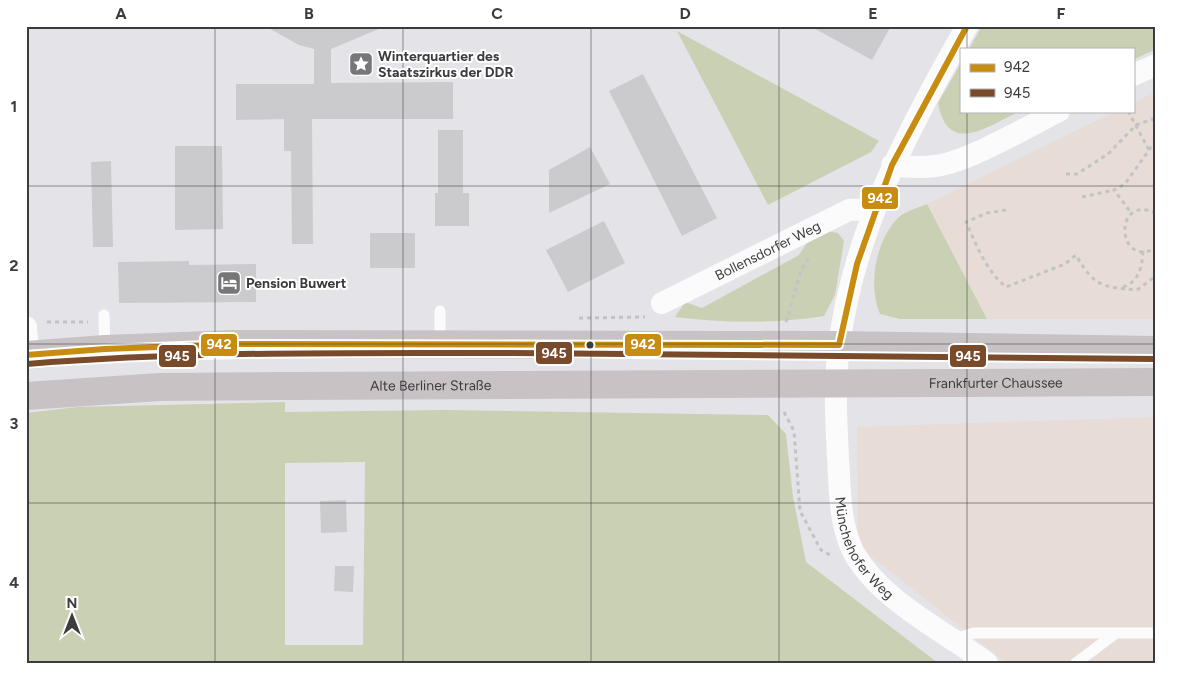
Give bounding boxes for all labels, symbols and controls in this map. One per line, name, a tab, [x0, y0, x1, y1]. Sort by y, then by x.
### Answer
text: A	[115, 4, 127, 23]
text: B	[304, 4, 314, 23]
text: C	[491, 4, 503, 23]
text: D	[679, 4, 691, 23]
text: E	[868, 4, 878, 23]
text: F	[1057, 4, 1066, 23]
place label: Winterquartier des Staatszirkus der DDR	[378, 48, 513, 81]
legend	[960, 48, 1134, 112]
place icon: Winterquartier des Staatszirkus der DDR	[348, 51, 374, 77]
text: 942	[1004, 58, 1030, 76]
text: 945	[1004, 84, 1030, 102]
text: 1	[11, 97, 17, 116]
line badge: 942	[861, 186, 899, 210]
text: 942	[867, 190, 893, 207]
street label: Bollensdorfer Weg	[712, 217, 823, 284]
text: 2	[9, 256, 19, 275]
hotel icon: Pension Buwert	[216, 270, 242, 296]
place label: Pension Buwert	[246, 275, 347, 292]
line badge: 942	[200, 333, 238, 357]
line badge: 942	[624, 333, 662, 357]
text: 942	[206, 336, 232, 353]
text: 942	[630, 336, 656, 353]
unlabelled marker	[585, 340, 595, 350]
line badge: 945	[535, 341, 573, 365]
line badge: 945	[158, 344, 197, 368]
line badge: 945	[949, 344, 987, 368]
text: 945	[541, 345, 567, 362]
text: 945	[164, 348, 190, 365]
text: 945	[955, 348, 981, 365]
street label: Frankfurter Chaussee	[929, 374, 1063, 392]
street label: Alte Berliner Straße	[370, 377, 492, 394]
text: 3	[10, 414, 19, 433]
street label: Münchehofer Weg	[832, 496, 897, 603]
text: 4	[9, 573, 19, 592]
north arrow	[48, 592, 98, 642]
text: N	[67, 595, 77, 612]

